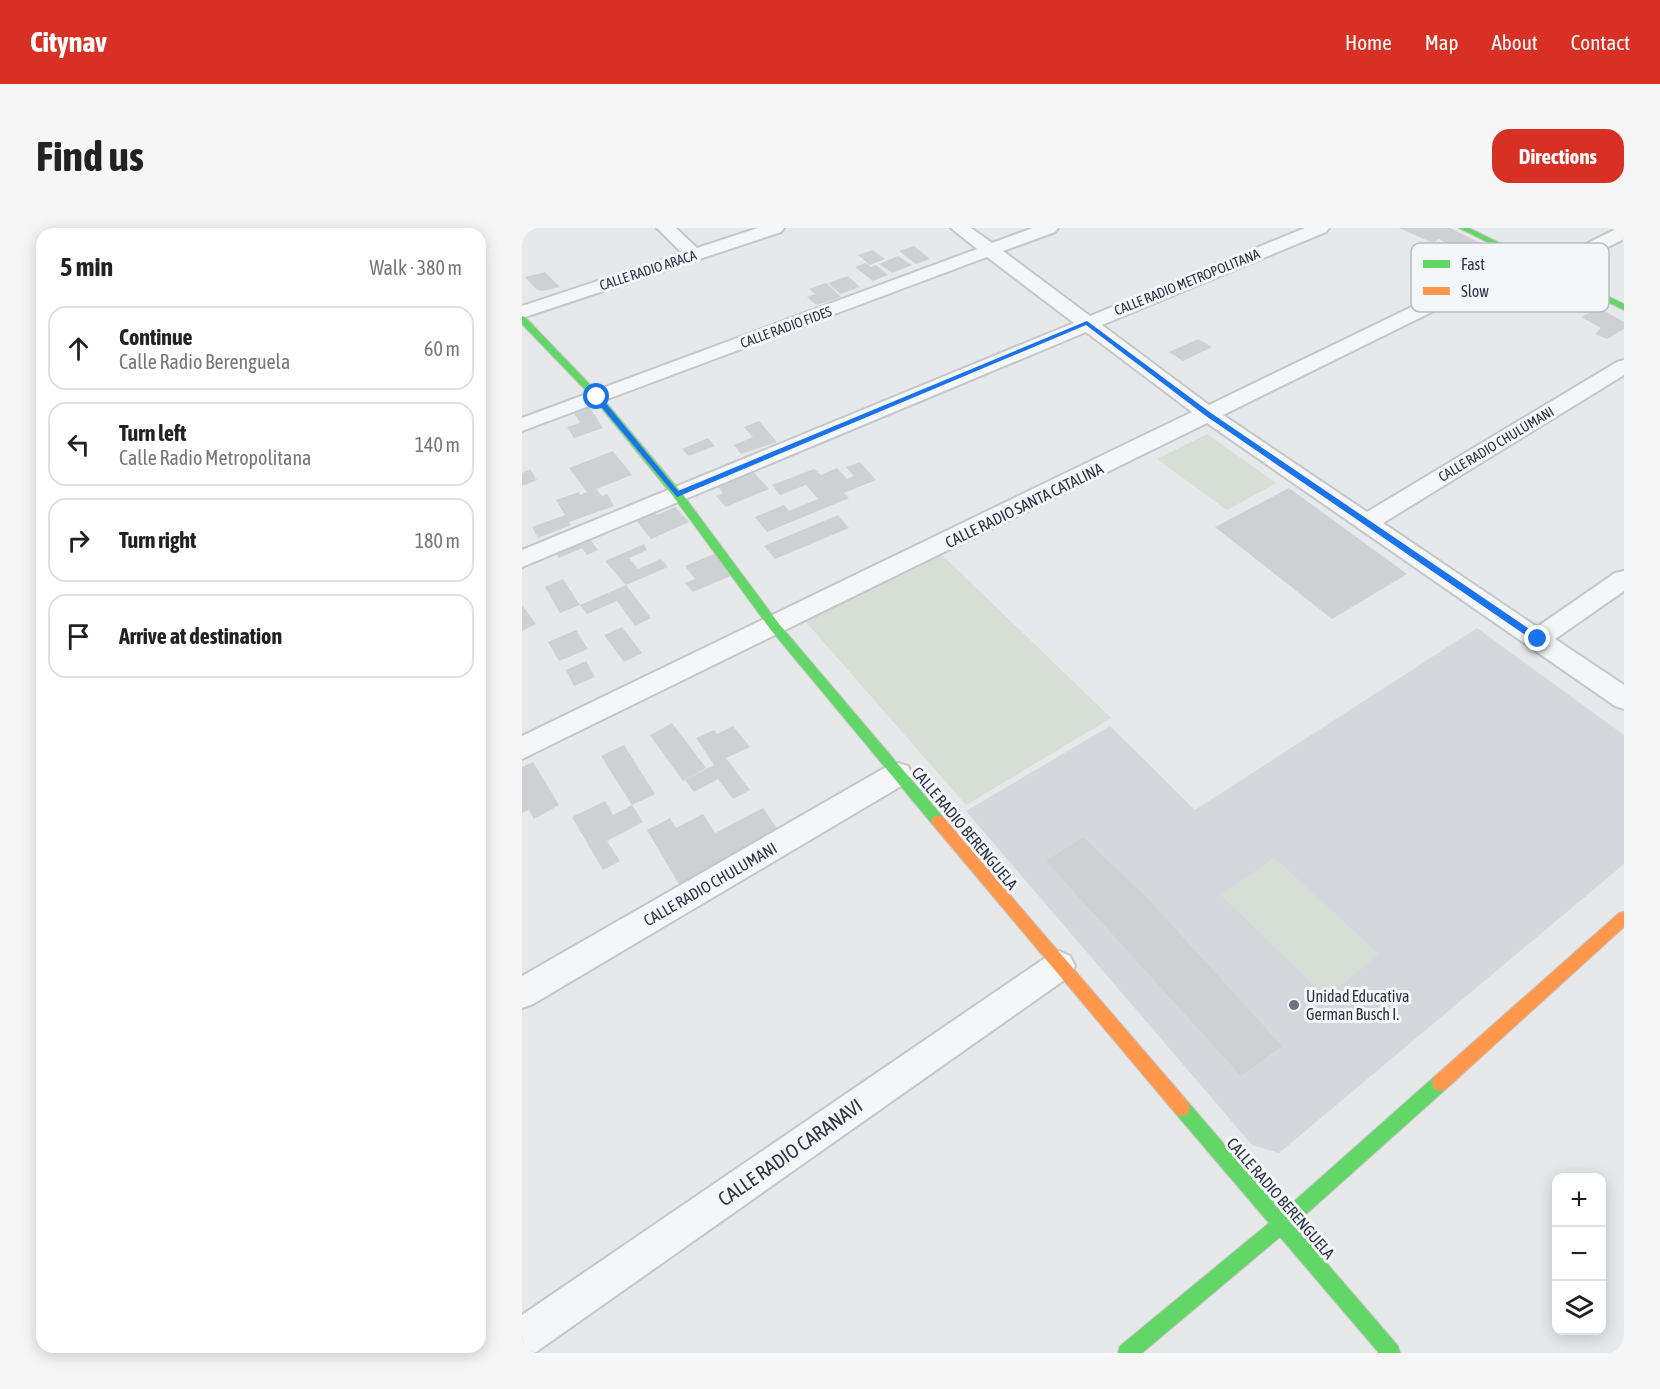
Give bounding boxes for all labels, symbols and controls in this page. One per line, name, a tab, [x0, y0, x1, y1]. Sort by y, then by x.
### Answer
text: Citynav	[30, 26, 107, 58]
text: Home	[1345, 30, 1392, 54]
text: Map	[1425, 30, 1459, 54]
text: About	[1492, 30, 1538, 54]
text: Contact	[1571, 30, 1630, 54]
button: Directions	[1492, 129, 1624, 183]
text: Find us	[36, 132, 144, 180]
legend	[1411, 243, 1609, 312]
street label: CALLE RADIO METROPOLITANA	[1112, 245, 1262, 319]
street label: CALLE RADIO ARACA	[597, 247, 699, 293]
text: 5 min	[60, 252, 113, 282]
text: Fast	[1461, 255, 1485, 273]
text: Walk · 380 m	[370, 256, 462, 279]
text: Slow	[1461, 282, 1489, 300]
street label: CALLE RADIO FIDES	[738, 303, 834, 351]
text: Continue	[119, 324, 193, 350]
icon: ahead	[62, 332, 95, 365]
text: 60 m	[424, 337, 460, 360]
text: Calle Radio Berenguela	[119, 350, 290, 373]
route start	[583, 383, 609, 409]
street label: CALLE RADIO CHULUMANI	[1435, 403, 1557, 485]
text: Turn left	[119, 420, 186, 446]
icon: left	[62, 428, 95, 461]
text: 140 m	[415, 433, 460, 456]
text: Calle Radio Metropolitana	[119, 446, 311, 469]
street label: CALLE RADIO SANTA CATALINA	[942, 459, 1106, 551]
icon: right	[62, 524, 95, 557]
text: Turn right	[119, 527, 196, 553]
text: 180 m	[415, 529, 460, 552]
icon: arrive	[62, 620, 95, 653]
text: Arrive at destination	[119, 623, 282, 649]
route end	[1524, 625, 1550, 651]
street label: CALLE RADIO BERENGUELA	[909, 763, 1022, 893]
street label: CALLE RADIO CHULUMANI	[640, 839, 780, 929]
place label: Unidad Educativa German Busch I.	[1306, 987, 1409, 1023]
marker: Unidad Educativa German Busch I.	[1287, 998, 1301, 1012]
street label: CALLE RADIO CARANAVI	[713, 1094, 867, 1210]
street label: CALLE RADIO BERENGUELA	[1224, 1134, 1339, 1262]
map controls	[1552, 1173, 1606, 1335]
button: +	[1552, 1173, 1606, 1227]
button: −	[1552, 1227, 1606, 1281]
button: layers	[1552, 1281, 1606, 1335]

